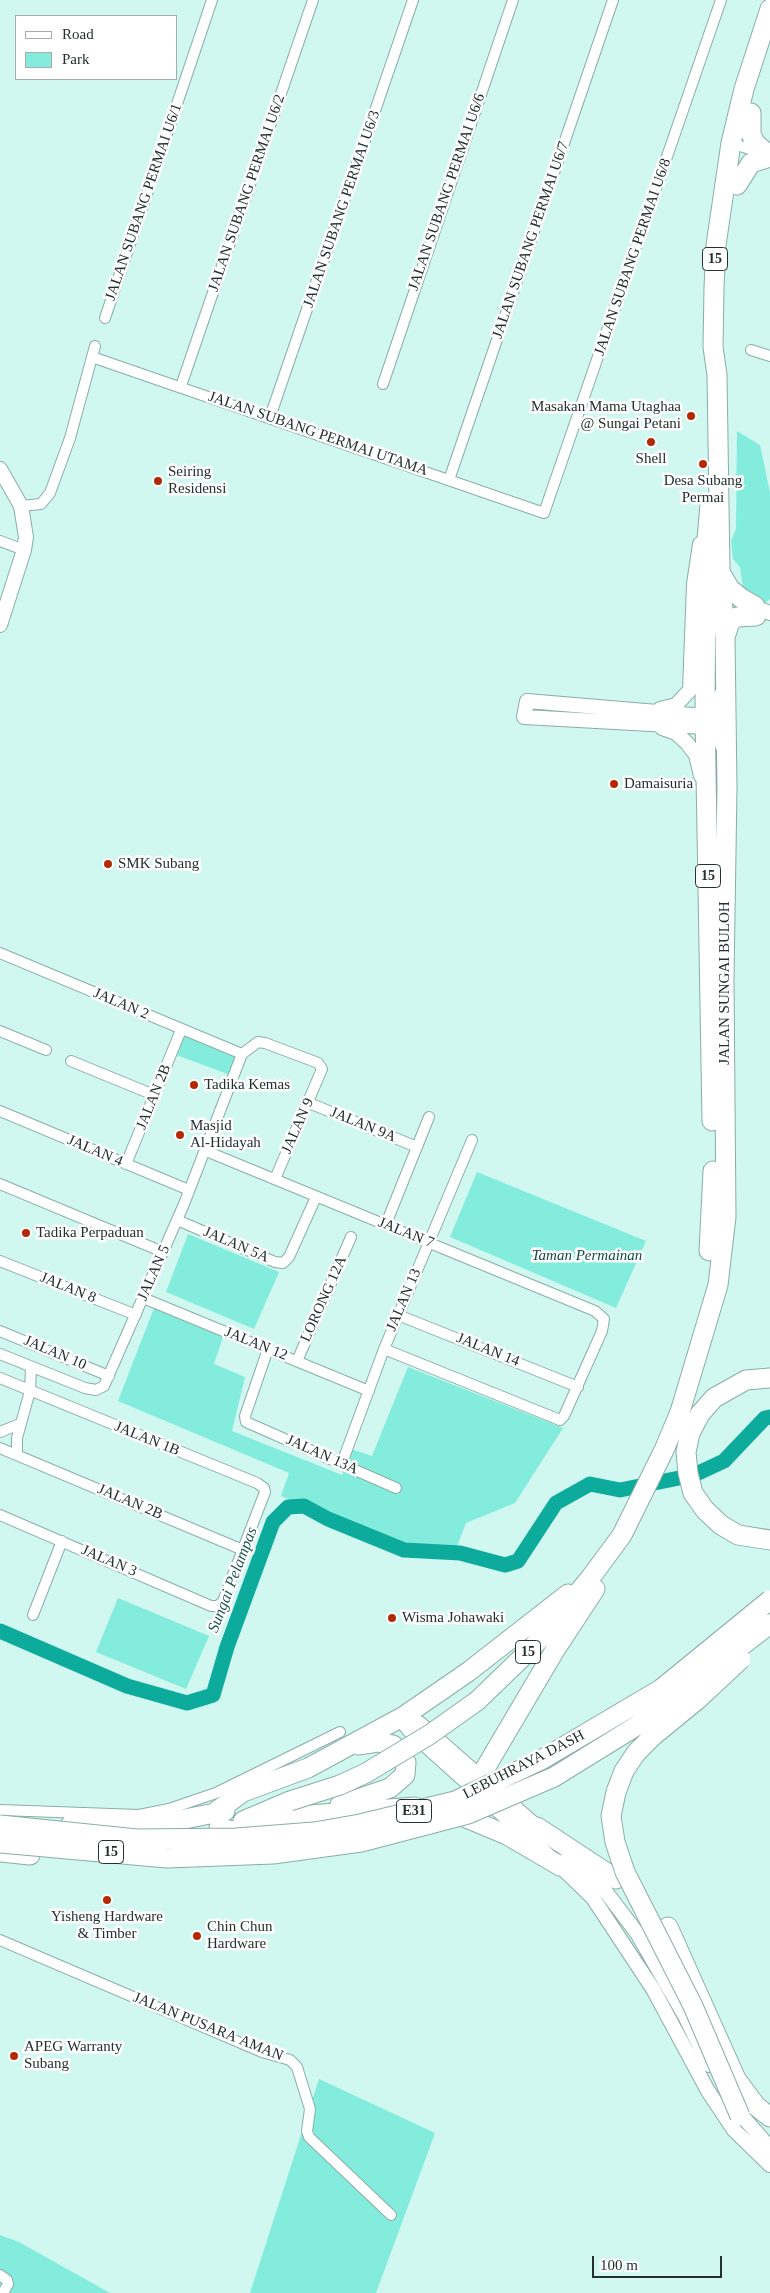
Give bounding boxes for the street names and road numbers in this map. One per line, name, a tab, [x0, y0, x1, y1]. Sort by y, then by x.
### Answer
street label: JALAN SUBANG PERMAI U6/6	[405, 91, 489, 293]
street label: JALAN SUBANG PERMAI U6/2	[205, 92, 289, 294]
street label: JALAN SUBANG PERMAI U6/1	[102, 101, 186, 303]
street label: JALAN SUBANG PERMAI U6/3	[300, 108, 384, 310]
street label: JALAN SUBANG PERMAI U6/7	[489, 139, 573, 341]
street label: JALAN SUBANG PERMAI U6/8	[591, 156, 675, 358]
road number: 15	[702, 248, 728, 270]
street label: JALAN SUBANG PERMAI UTAMA	[206, 388, 430, 480]
road number: 15	[696, 864, 720, 888]
street label: JALAN SUNGAI BULOH	[716, 901, 734, 1065]
street label: JALAN 2	[90, 984, 152, 1024]
street label: JALAN 2B	[133, 1062, 175, 1132]
street label: JALAN 9	[278, 1096, 318, 1156]
street label: JALAN 9A	[327, 1104, 399, 1146]
street label: JALAN 4	[64, 1131, 126, 1171]
street label: JALAN 7	[375, 1214, 437, 1252]
street label: JALAN 5A	[200, 1223, 272, 1267]
street label: JALAN 5	[134, 1243, 174, 1303]
street label: LORONG 12A	[297, 1253, 351, 1345]
street label: JALAN 13	[383, 1266, 425, 1334]
street label: JALAN 8	[37, 1269, 99, 1307]
street label: JALAN 12	[222, 1323, 290, 1365]
street label: JALAN 14	[454, 1329, 522, 1371]
street label: JALAN 10	[21, 1332, 89, 1374]
street label: JALAN 1B	[112, 1418, 182, 1460]
street label: JALAN 13A	[283, 1431, 361, 1479]
street label: JALAN 2B	[95, 1480, 165, 1524]
street label: JALAN 3	[78, 1541, 140, 1581]
road number: 15	[516, 1640, 540, 1664]
street label: LEBUHRAYA DASH	[460, 1727, 588, 1803]
road number: E31	[396, 1800, 432, 1822]
road number: 15	[98, 1840, 124, 1864]
street label: JALAN PUSARA AMAN	[130, 1989, 286, 2065]

